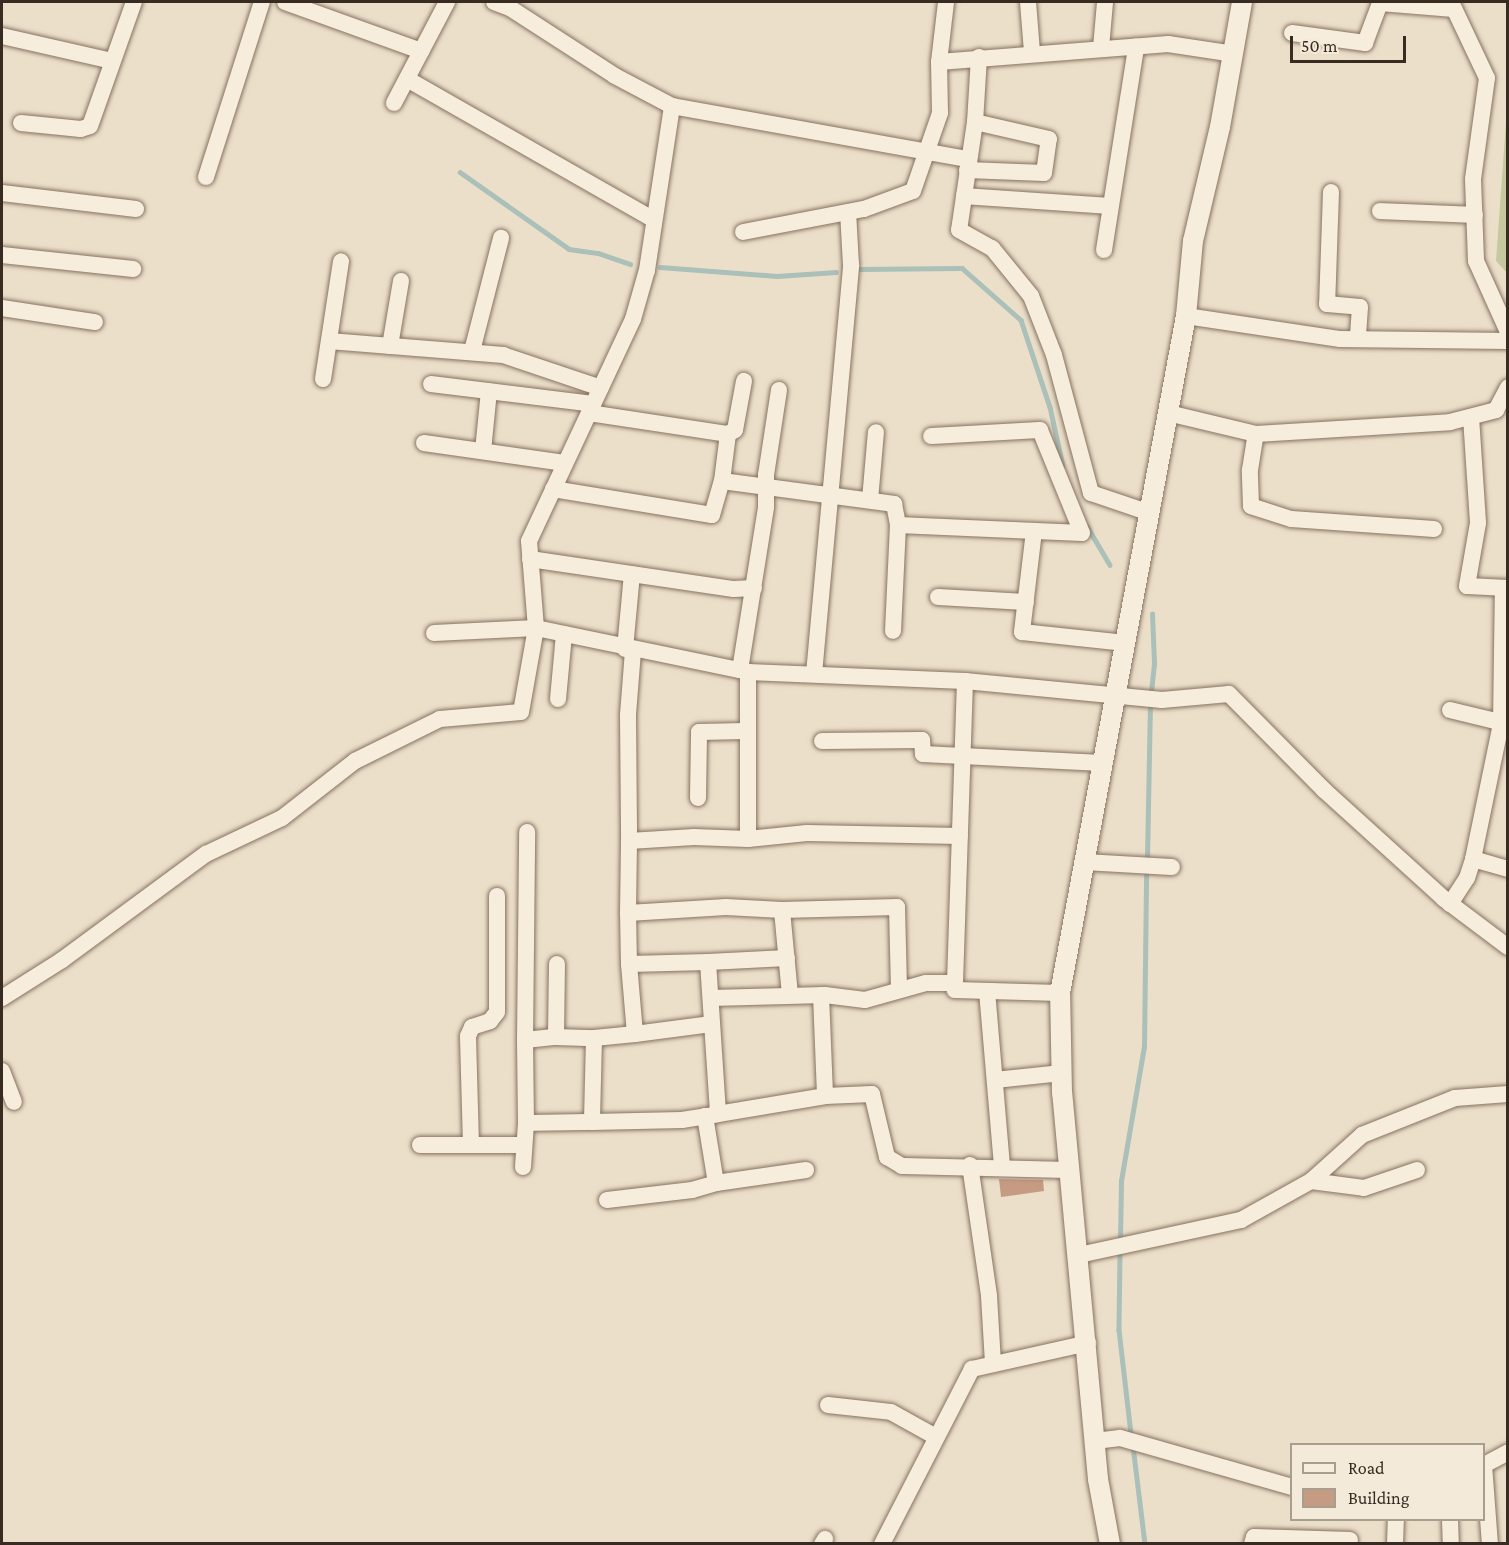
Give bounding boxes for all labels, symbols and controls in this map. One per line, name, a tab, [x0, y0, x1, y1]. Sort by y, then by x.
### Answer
scale bar	[1293, 24, 1408, 62]
text: 50 m	[1301, 36, 1338, 56]
legend	[1290, 1443, 1485, 1521]
text: Road	[1348, 1458, 1385, 1478]
text: Building	[1348, 1488, 1409, 1508]

